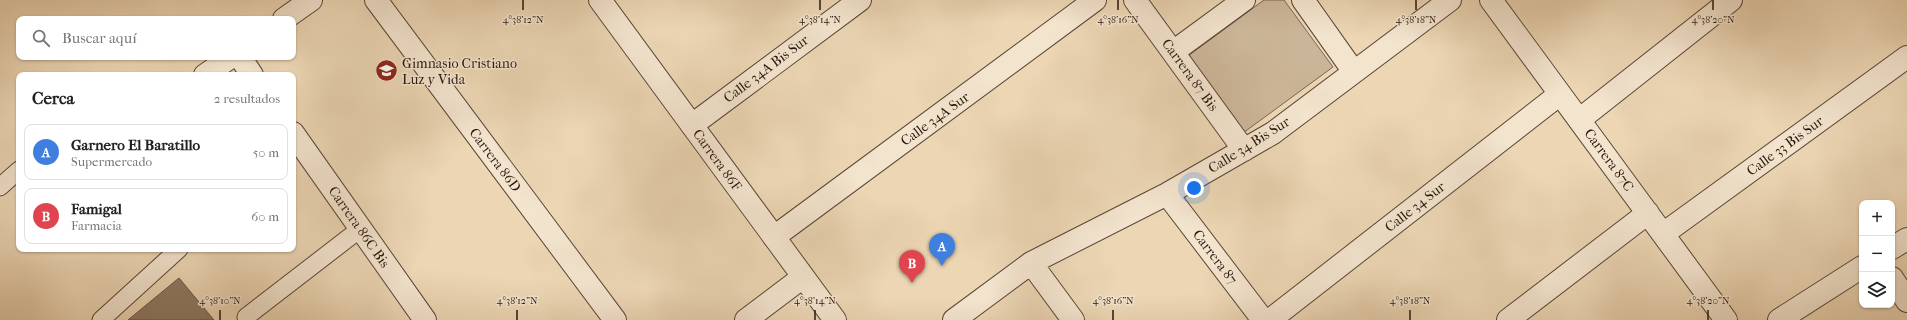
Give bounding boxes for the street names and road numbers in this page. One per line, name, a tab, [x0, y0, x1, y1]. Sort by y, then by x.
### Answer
street label: Calle 34A Bis Sur	[720, 31, 812, 106]
street label: Carrera 87 Bis	[1158, 36, 1222, 114]
street label: Calle 34A Sur	[897, 88, 973, 150]
street label: Calle 34 Bis Sur	[1205, 113, 1293, 177]
street label: Calle 33 Bis Sur	[1743, 113, 1827, 179]
street label: Carrera 86D	[466, 125, 525, 195]
street label: Carrera 87C	[1581, 125, 1637, 195]
street label: Carrera 86F	[689, 126, 745, 195]
street label: Calle 34 Sur	[1382, 178, 1448, 236]
street label: Carrera 86C Bis	[325, 183, 393, 271]
street label: Carrera 87	[1189, 226, 1241, 288]

